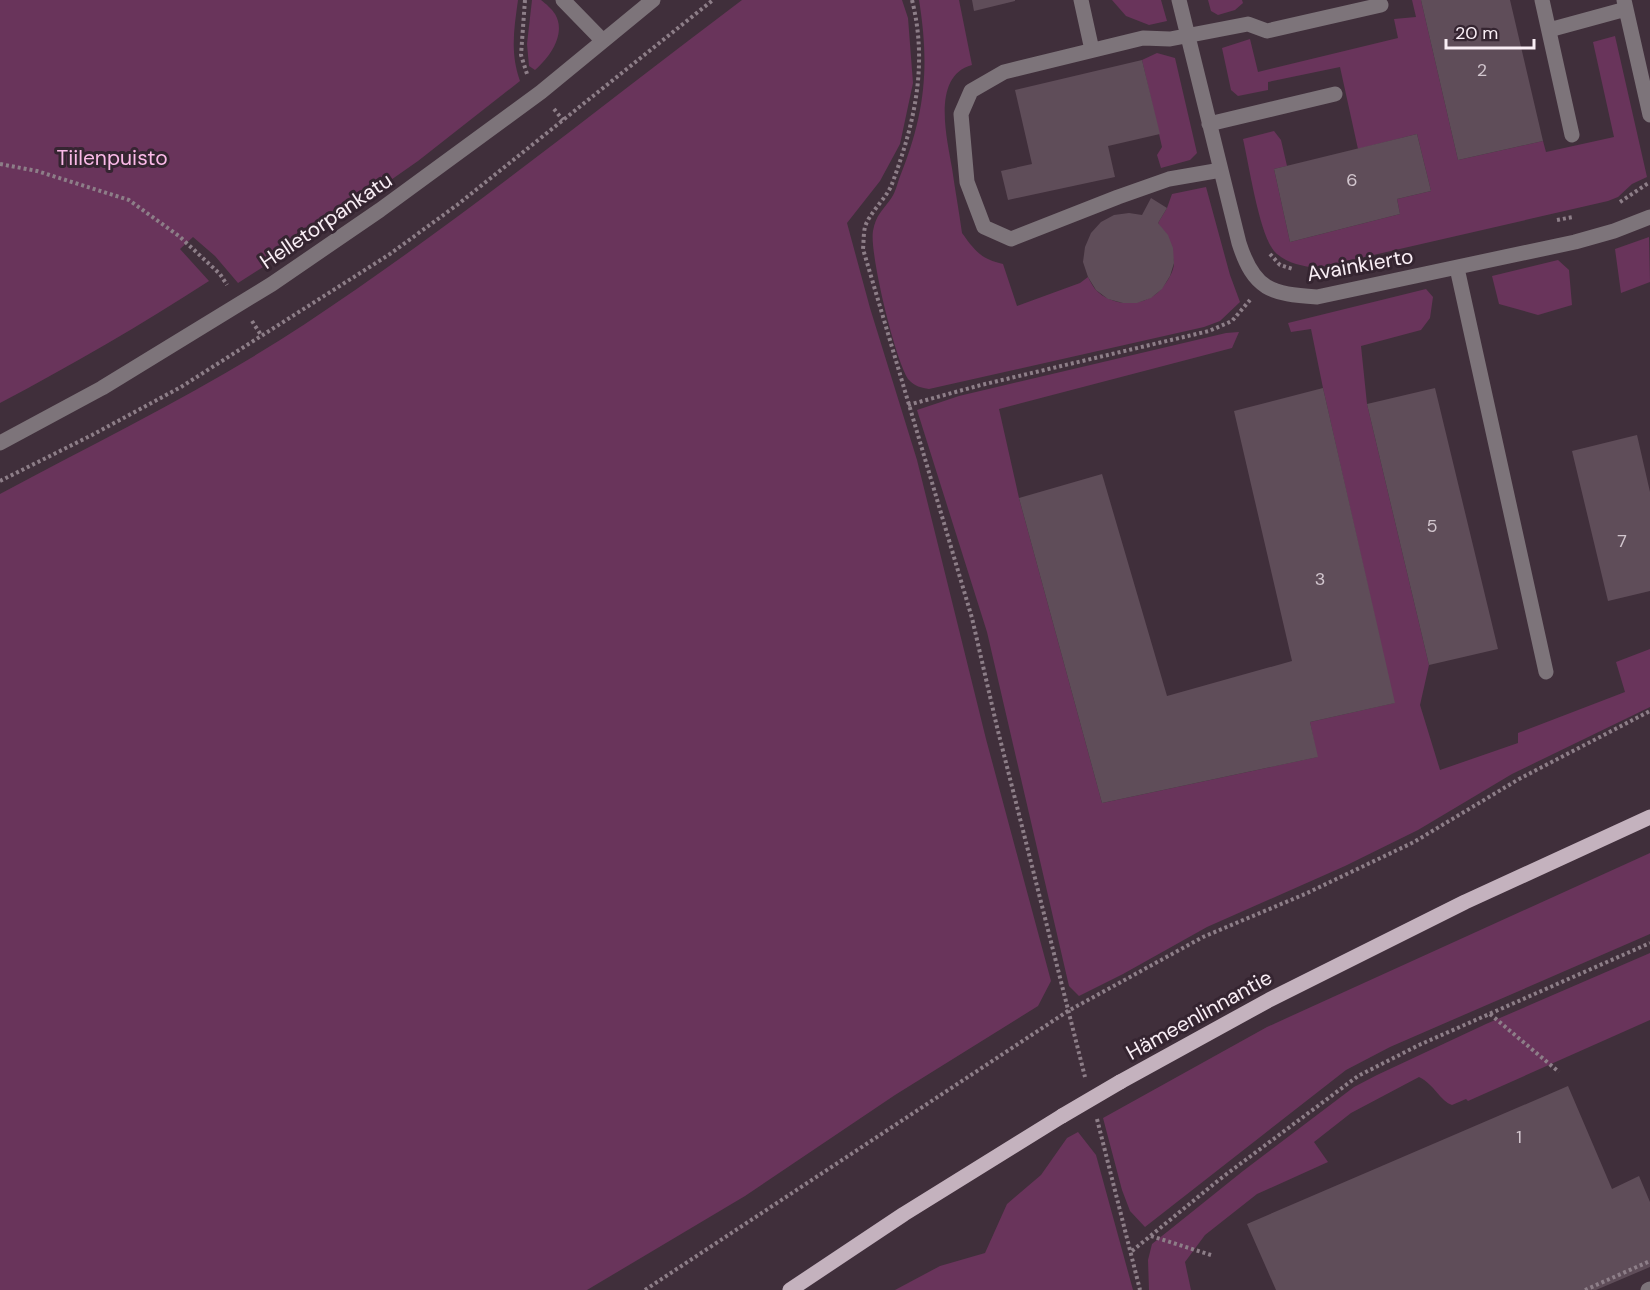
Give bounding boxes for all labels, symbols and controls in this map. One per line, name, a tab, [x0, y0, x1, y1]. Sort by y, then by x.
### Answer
scale bar	[1446, 12, 1534, 50]
text: 20 m	[1455, 21, 1498, 45]
house number: 2	[1477, 58, 1487, 82]
park label: Tiilenpuisto	[56, 144, 168, 172]
street label: Helletorpankatu	[254, 166, 398, 276]
house number: 6	[1346, 168, 1358, 192]
street label: Avainkierto	[1305, 242, 1415, 288]
house number: 5	[1427, 514, 1437, 538]
house number: 7	[1617, 529, 1627, 553]
house number: 3	[1315, 567, 1325, 591]
street label: Hämeenlinnantie	[1121, 963, 1277, 1067]
house number: 1	[1516, 1125, 1522, 1149]

